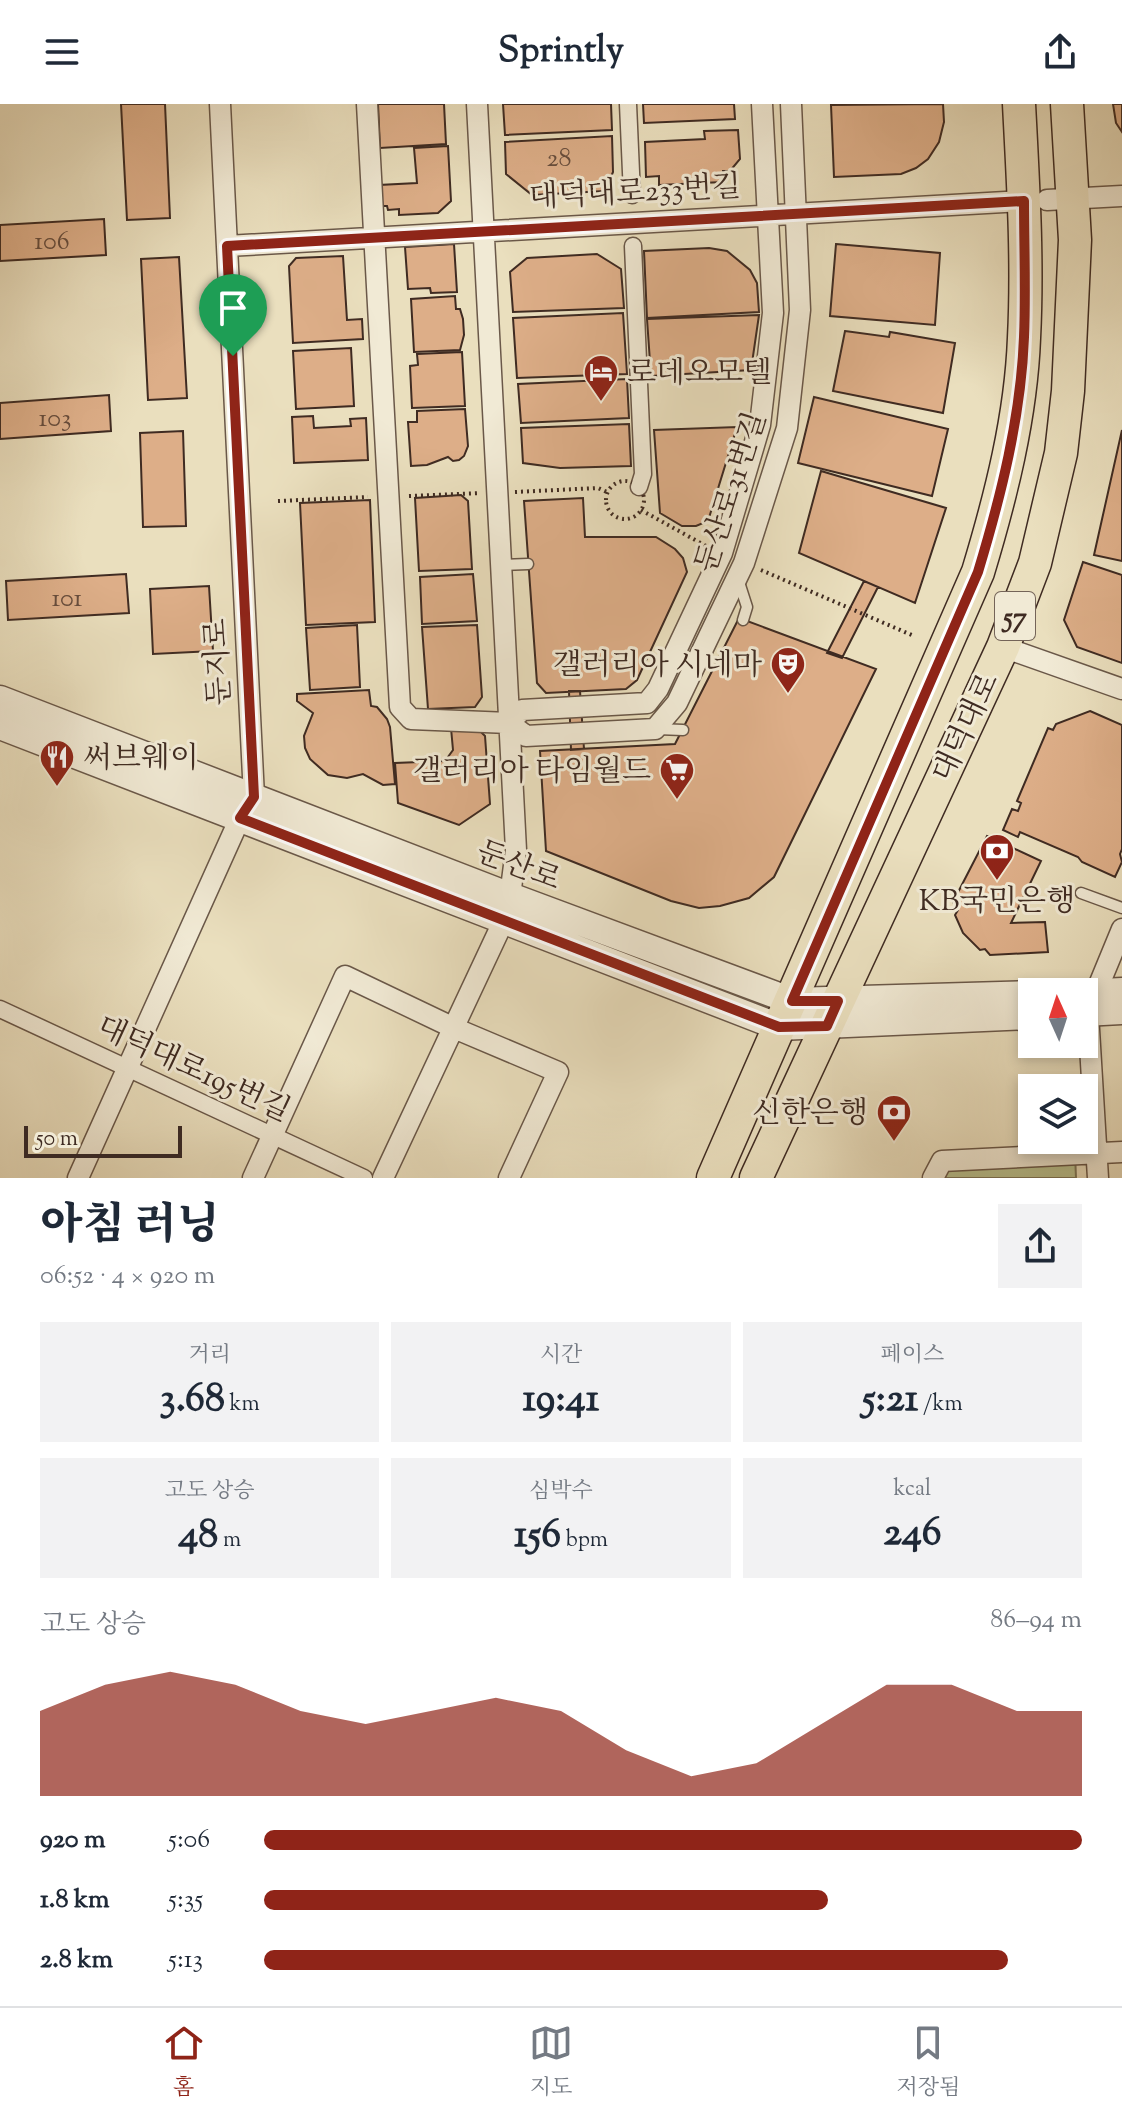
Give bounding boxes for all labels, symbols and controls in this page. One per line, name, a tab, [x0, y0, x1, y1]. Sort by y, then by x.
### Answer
text: Sprintly	[498, 26, 624, 78]
icon: menu	[40, 30, 84, 74]
icon: share	[1038, 30, 1082, 74]
house number: 28	[546, 141, 572, 178]
street label: 대덕대로233번길	[528, 166, 742, 221]
house number: 106	[34, 224, 70, 261]
pin	[199, 274, 267, 356]
icon: arrive	[211, 286, 255, 330]
hotel icon: 로데오모텔	[582, 353, 620, 403]
place label: 로데오모텔	[627, 353, 772, 396]
house number: 103	[39, 401, 71, 438]
street label: 둔산로31번길	[686, 407, 779, 579]
house number: 101	[52, 581, 83, 618]
road number: 57	[995, 592, 1035, 640]
street label: 둔지로	[196, 617, 243, 706]
place label: 갤러리아 시네마	[553, 645, 762, 688]
theatre icon: 갤러리아 시네마	[769, 645, 807, 695]
street label: 대덕대로	[923, 666, 1011, 790]
restaurant icon: 써브웨이	[38, 738, 76, 788]
place label: 써브웨이	[83, 738, 199, 781]
place label: 갤러리아 타임월드	[413, 751, 651, 794]
supermarket icon: 갤러리아 타임월드	[658, 751, 696, 801]
street label: 둔산로	[470, 832, 566, 903]
bank icon: KB국민은행	[978, 832, 1016, 882]
place label: KB국민은행	[919, 881, 1075, 924]
north arrow	[1018, 978, 1098, 1058]
map controls	[1018, 978, 1098, 1154]
street label: 대덕대로195번길	[89, 1007, 297, 1134]
button: layers	[1018, 1074, 1098, 1154]
place label: 신한은행	[752, 1093, 868, 1136]
bank icon: 신한은행	[875, 1093, 913, 1143]
scale bar	[24, 1122, 182, 1158]
text: 50 m	[36, 1124, 78, 1156]
text: 아침 러닝	[40, 1196, 219, 1259]
button: share	[998, 1204, 1082, 1288]
text: 06:52 · 4 × 920 m	[40, 1258, 215, 1295]
text: 거리	[188, 1340, 231, 1372]
text: 시간	[540, 1340, 582, 1372]
text: 페이스	[880, 1340, 944, 1372]
text: 3.68	[160, 1372, 225, 1429]
text: 19:41	[523, 1372, 599, 1429]
text: 5:21	[862, 1372, 918, 1429]
text: km	[225, 1389, 260, 1421]
text: /km	[918, 1389, 963, 1421]
text: kcal	[893, 1474, 931, 1506]
text: 고도 상승	[165, 1476, 255, 1508]
text: 심박수	[529, 1476, 593, 1508]
text: 246	[883, 1506, 942, 1563]
text: 48	[178, 1508, 218, 1565]
text: 156	[514, 1508, 561, 1565]
text: m	[218, 1525, 241, 1557]
text: bpm	[561, 1525, 608, 1557]
text: 86–94 m	[990, 1602, 1082, 1639]
text: 고도 상승	[40, 1607, 146, 1644]
text: 920 m	[40, 1822, 106, 1859]
text: 5:06	[168, 1822, 210, 1859]
text: 1.8 km	[40, 1882, 110, 1919]
text: 5:35	[168, 1882, 203, 1919]
text: 2.8 km	[40, 1942, 113, 1979]
text: 5:13	[168, 1942, 203, 1979]
tab: 홈	[162, 2021, 206, 2105]
tab: 지도	[529, 2021, 573, 2105]
tab: 저장됨	[897, 2021, 960, 2105]

